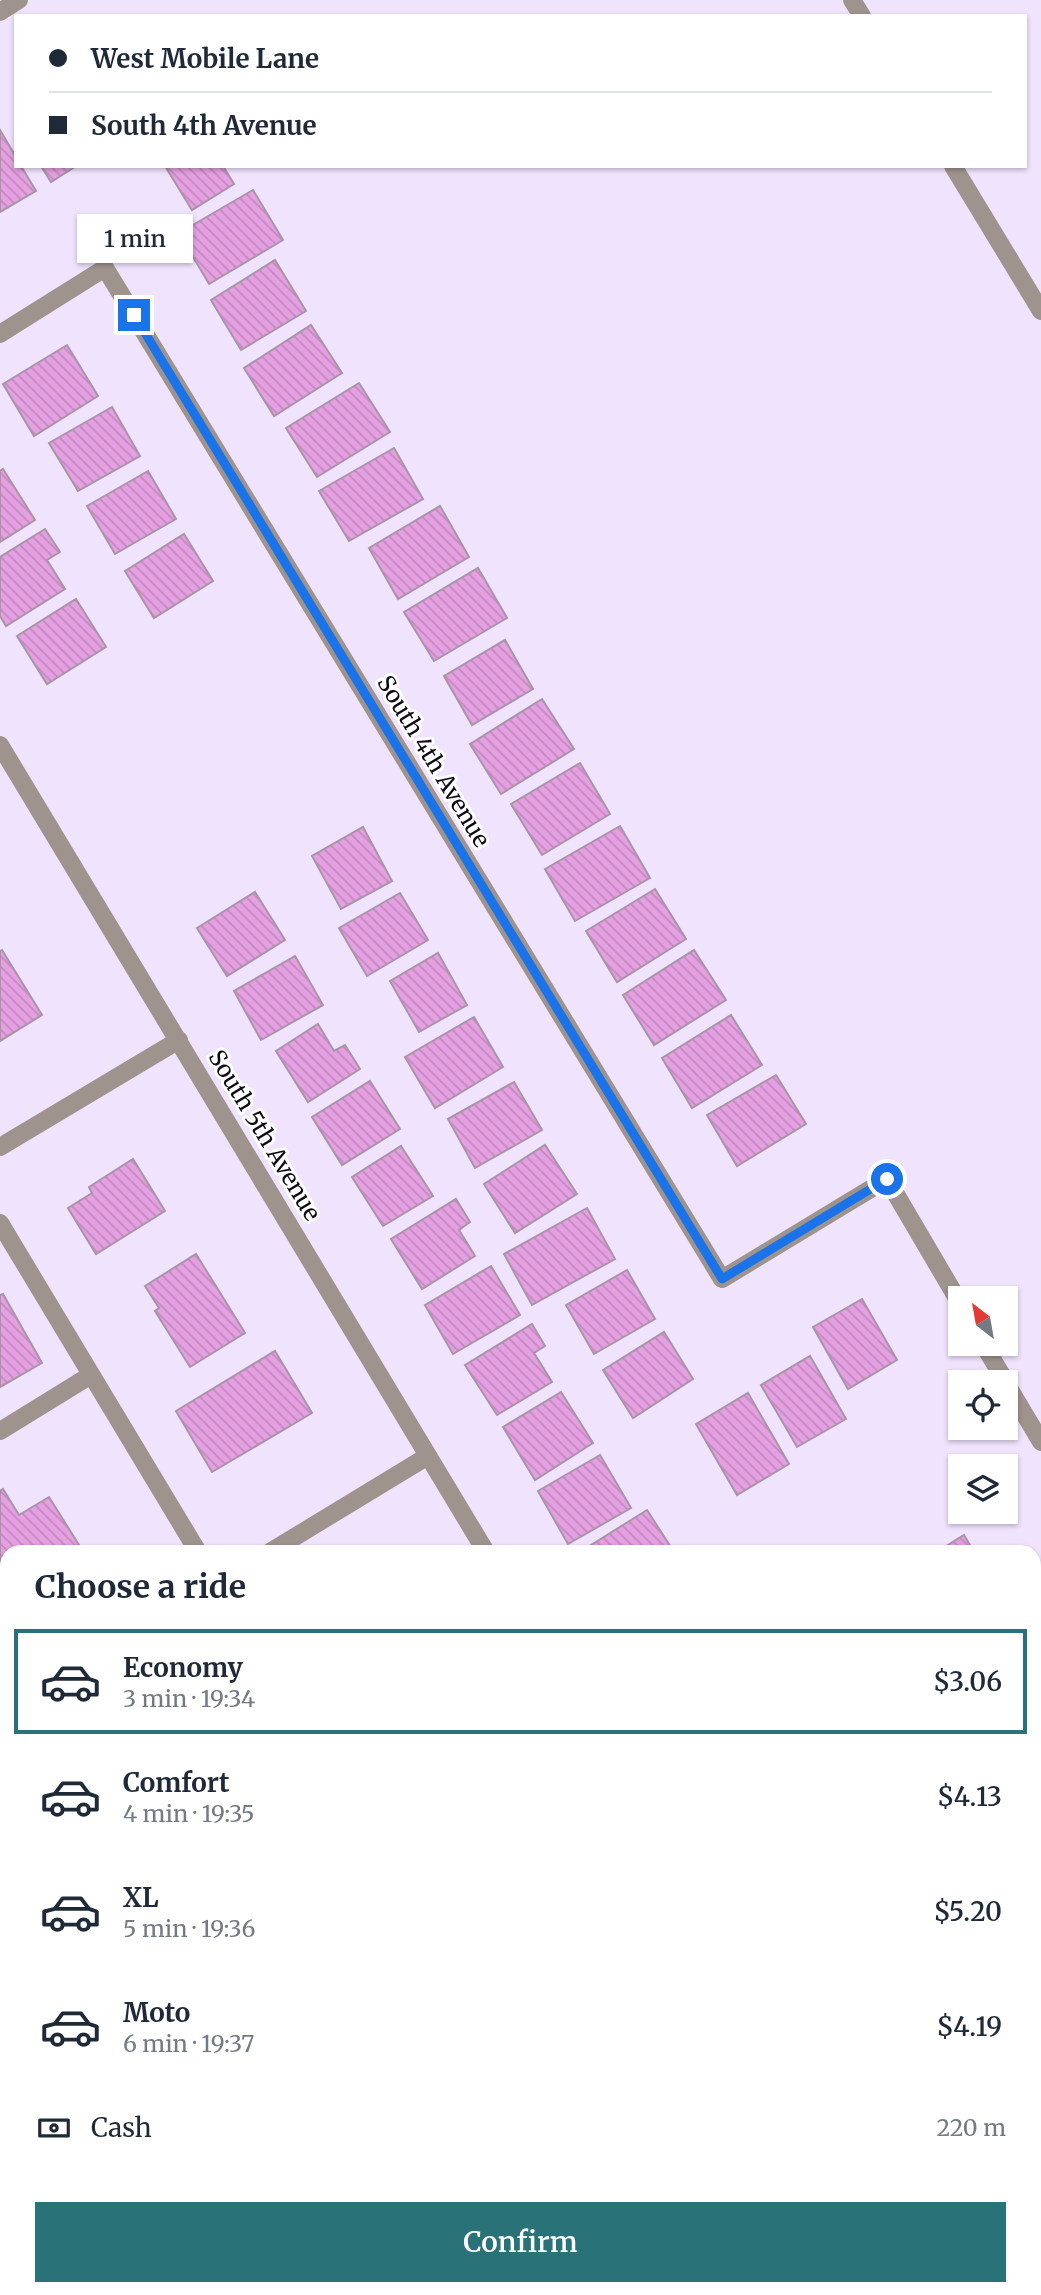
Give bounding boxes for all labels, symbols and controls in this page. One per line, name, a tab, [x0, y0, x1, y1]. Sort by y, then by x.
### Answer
text: West Mobile Lane	[91, 42, 319, 75]
text: South 4th Avenue	[91, 109, 317, 142]
callout: 1 min	[76, 214, 192, 262]
text: 1 min	[104, 224, 166, 253]
route end	[118, 299, 150, 331]
street label: South 4th Avenue	[371, 670, 497, 852]
street label: South 5th Avenue	[203, 1044, 327, 1226]
route start	[871, 1163, 903, 1195]
north arrow	[948, 1286, 1018, 1356]
map controls	[948, 1286, 1018, 1524]
button: locate	[948, 1370, 1018, 1440]
button: layers	[948, 1454, 1018, 1524]
text: Choose a ride	[35, 1567, 246, 1607]
icon: car	[39, 1650, 102, 1713]
text: Economy	[123, 1651, 243, 1684]
text: $3.06	[933, 1665, 1002, 1698]
text: 3 min · 19:34	[123, 1684, 255, 1713]
icon: car	[39, 1765, 102, 1828]
text: Comfort	[123, 1766, 229, 1799]
text: $4.13	[937, 1780, 1002, 1813]
text: 4 min · 19:35	[123, 1799, 255, 1828]
icon: car	[39, 1880, 102, 1943]
text: XL	[123, 1881, 159, 1914]
text: $5.20	[934, 1895, 1002, 1928]
text: 5 min · 19:36	[123, 1914, 255, 1943]
icon: car	[39, 1995, 102, 2058]
text: Moto	[123, 1996, 190, 2029]
text: $4.19	[937, 2010, 1002, 2043]
text: 6 min · 19:37	[123, 2029, 254, 2058]
icon: cash	[35, 2109, 73, 2147]
text: Cash	[91, 2111, 152, 2144]
text: 220 m	[936, 2113, 1006, 2142]
button: Confirm	[35, 2202, 1006, 2282]

